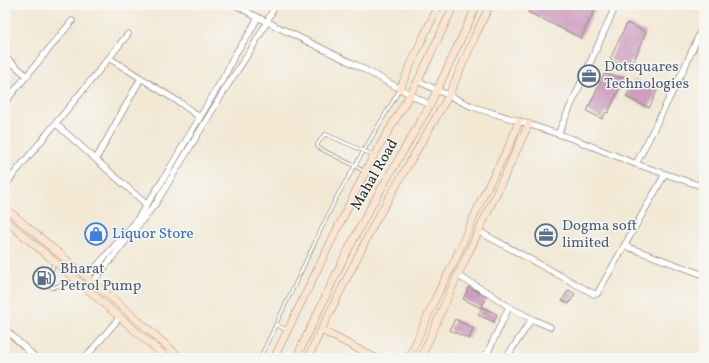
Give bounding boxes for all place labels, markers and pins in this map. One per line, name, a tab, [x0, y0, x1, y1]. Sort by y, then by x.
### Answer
place label: Dotsquares Technologies	[604, 57, 689, 95]
office icon: Dotsquares Technologies	[576, 63, 602, 89]
place label: Dogma soft limited	[562, 216, 637, 254]
shop icon: Liquor Store	[83, 221, 109, 247]
office icon: Dogma soft limited	[533, 222, 559, 248]
place label: Liquor Store	[112, 224, 194, 245]
place label: Bharat Petrol Pump	[60, 259, 141, 297]
fuel station icon: Bharat Petrol Pump	[31, 265, 57, 291]

